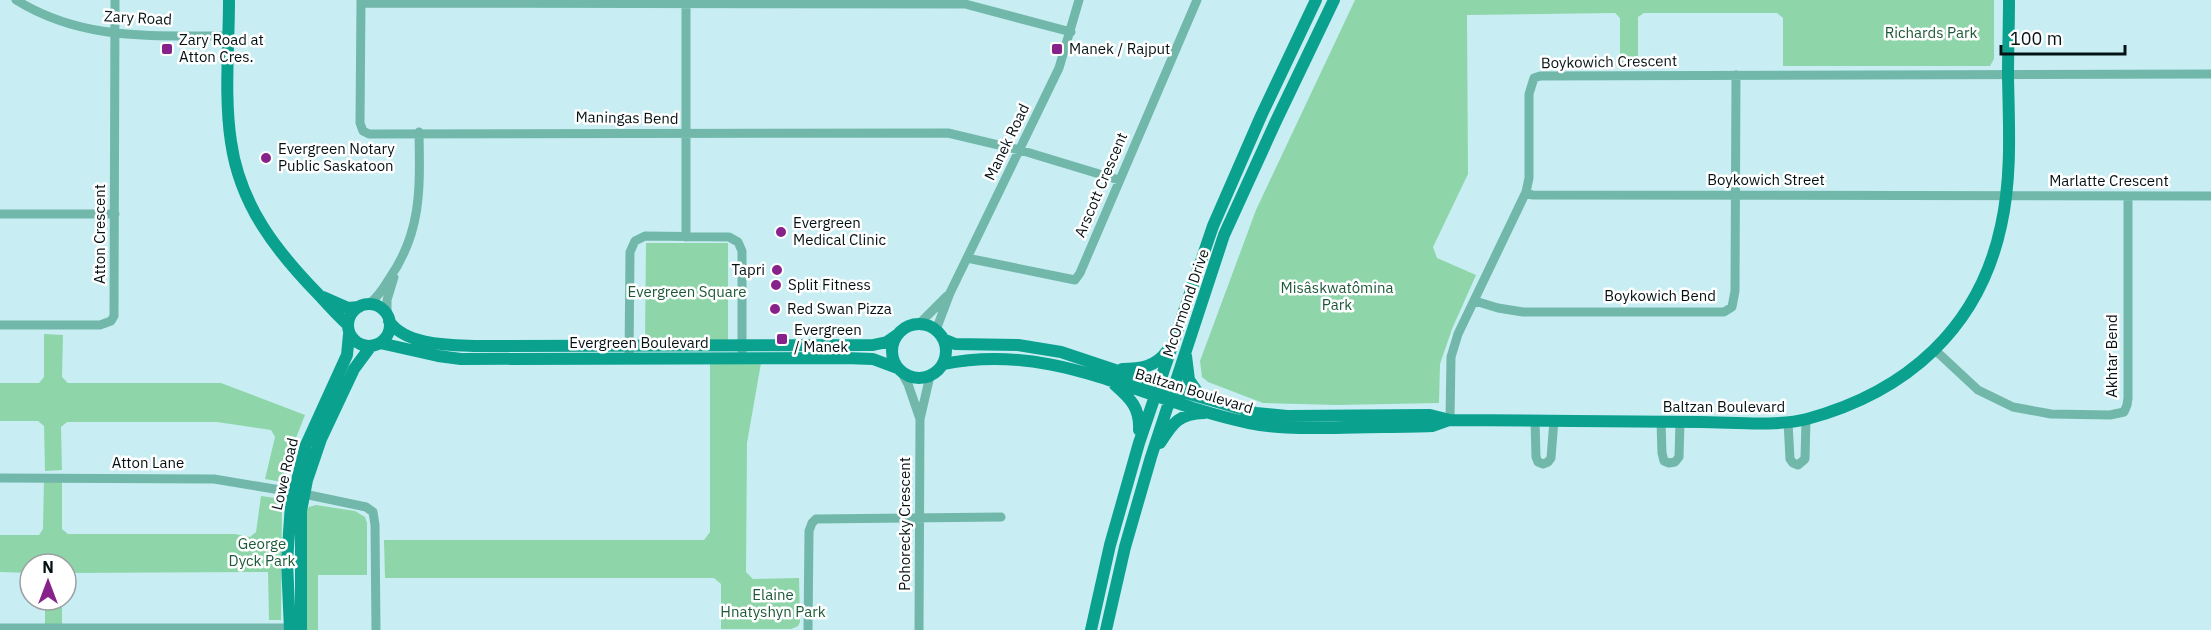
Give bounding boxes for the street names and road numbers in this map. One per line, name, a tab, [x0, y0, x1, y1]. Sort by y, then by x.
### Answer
street label: Zary Road	[104, 6, 172, 29]
street label: Boykowich Crescent	[1541, 51, 1677, 72]
street label: Manek Road	[980, 100, 1033, 183]
street label: Maningas Bend	[575, 107, 679, 128]
street label: Arscott Crescent	[1070, 130, 1131, 240]
street label: Boykowich Street	[1707, 170, 1825, 189]
street label: Marlatte Crescent	[2049, 171, 2169, 190]
street label: Atton Crescent	[90, 184, 109, 284]
street label: McOrmond Drive	[1158, 246, 1213, 359]
street label: Boykowich Bend	[1604, 286, 1716, 305]
street label: Akhtar Bend	[2102, 314, 2121, 398]
street label: Evergreen Boulevard	[569, 333, 709, 352]
street label: Baltzan Boulevard	[1133, 364, 1255, 417]
street label: Baltzan Boulevard	[1663, 397, 1785, 416]
street label: Lowe Road	[267, 436, 302, 512]
street label: Atton Lane	[112, 453, 184, 472]
street label: Pohorecky Crescent	[895, 457, 914, 591]

